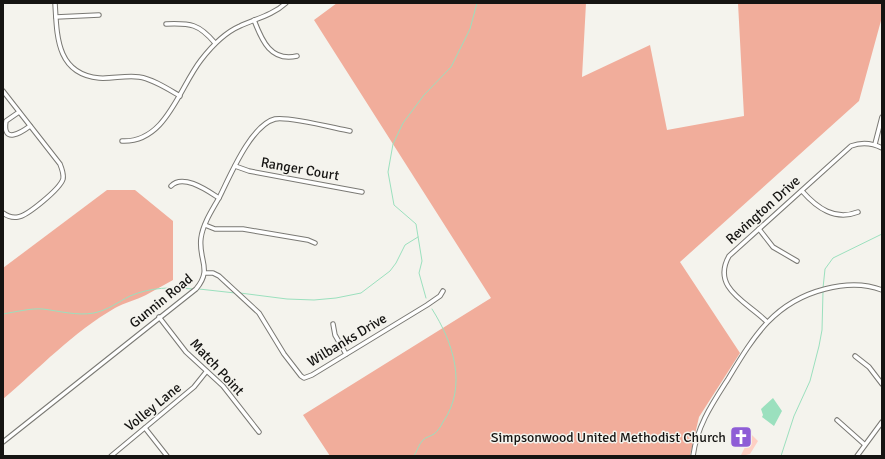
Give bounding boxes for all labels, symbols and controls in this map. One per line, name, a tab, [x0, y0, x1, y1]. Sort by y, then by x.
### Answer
street label: Ranger Court	[259, 154, 341, 184]
street label: Revington Drive	[722, 172, 804, 248]
street label: Gunnin Road	[126, 270, 196, 332]
street label: Wilbanks Drive	[304, 310, 390, 370]
street label: Match Point	[186, 335, 248, 399]
street label: Volley Lane	[121, 379, 185, 435]
church icon: Simpsonwood United Methodist Church	[728, 424, 754, 450]
place label: Simpsonwood United Methodist Church	[491, 429, 726, 446]

